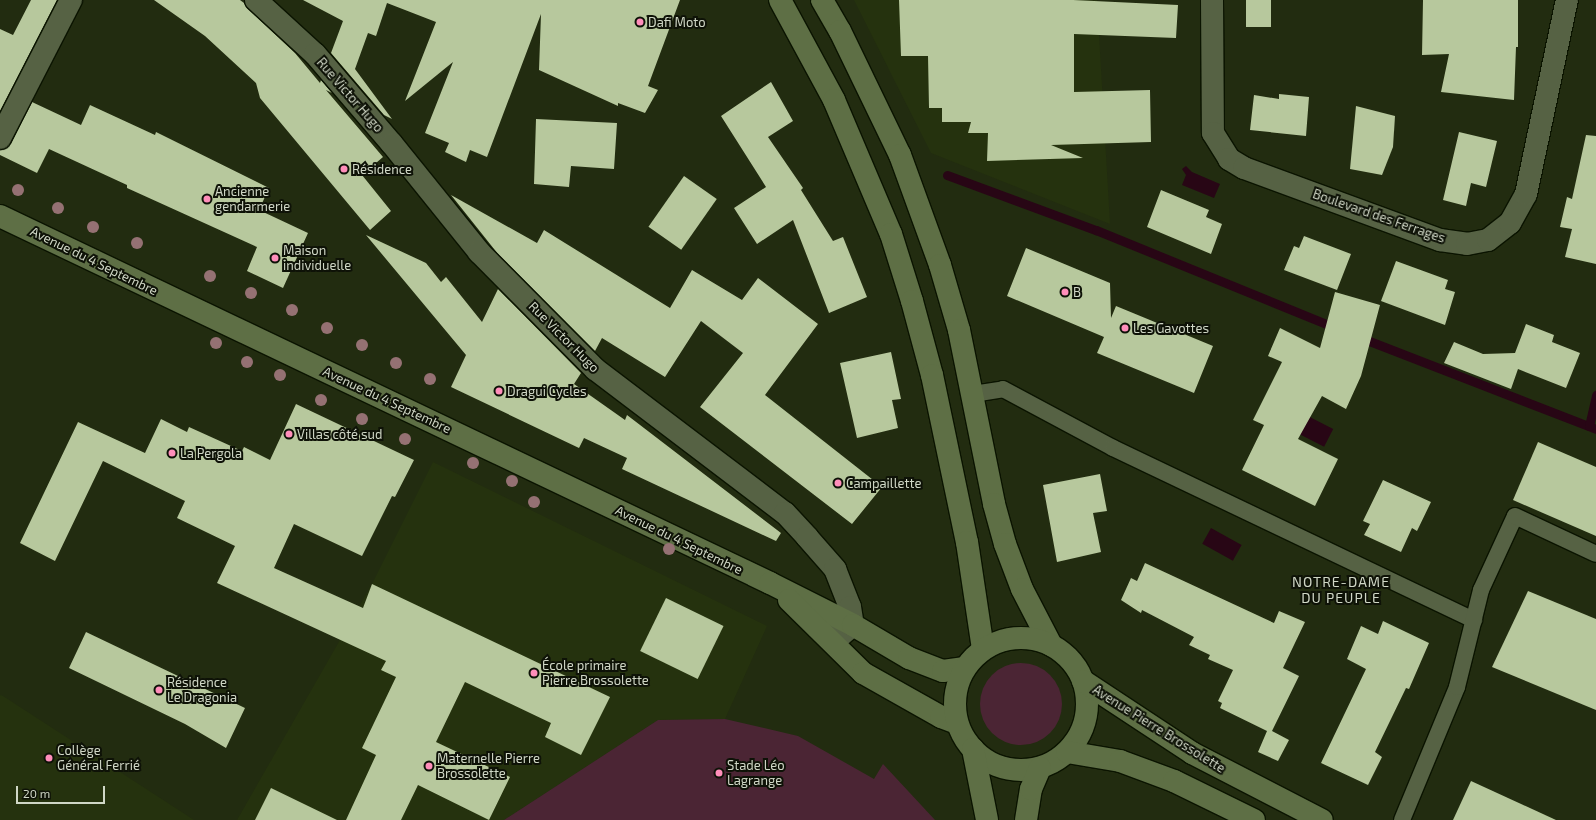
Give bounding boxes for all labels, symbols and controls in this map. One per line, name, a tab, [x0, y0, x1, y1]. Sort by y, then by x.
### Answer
place label: Dafi Moto	[648, 14, 706, 30]
marker: Dafi Moto	[635, 17, 645, 27]
street label: Rue Victor Hugo	[313, 54, 387, 136]
place label: Résidence	[352, 161, 412, 177]
marker: Résidence	[339, 164, 349, 174]
place label: Ancienne gendarmerie	[215, 184, 290, 215]
street label: Boulevard des Ferrages	[1311, 186, 1447, 246]
marker: Ancienne gendarmerie	[202, 194, 212, 204]
street label: Avenue du 4 Septembre	[28, 223, 160, 299]
place label: Maison individuelle	[283, 243, 351, 274]
marker: Maison individuelle	[270, 253, 280, 263]
place label: B	[1073, 284, 1081, 300]
marker: B	[1060, 287, 1070, 297]
street label: Rue Victor Hugo	[525, 298, 603, 376]
place label: Les Gavottes	[1133, 320, 1209, 336]
marker: Les Gavottes	[1120, 323, 1130, 333]
street label: Avenue du 4 Septembre	[320, 363, 454, 437]
place label: Dragui Cycles	[507, 383, 587, 399]
marker: Dragui Cycles	[494, 386, 504, 396]
place label: Villas côté sud	[297, 426, 382, 442]
marker: Villas côté sud	[284, 429, 294, 439]
place label: La Pergola	[180, 445, 242, 461]
marker: La Pergola	[167, 448, 177, 458]
place label: Campaillette	[846, 475, 921, 491]
marker: Campaillette	[833, 478, 843, 488]
street label: Avenue du 4 Septembre	[613, 502, 745, 578]
district label: NOTRE-DAME DU PEUPLE	[1292, 574, 1390, 606]
place label: École primaire Pierre Brossolette	[542, 658, 649, 689]
marker: École primaire Pierre Brossolette	[529, 668, 539, 678]
place label: Résidence Le Dragonia	[167, 675, 237, 706]
street label: Avenue Pierre Brossolette	[1090, 682, 1228, 776]
marker: Résidence Le Dragonia	[154, 685, 164, 695]
place label: Collège Général Ferrié	[57, 743, 140, 774]
place label: Maternelle Pierre Brossolette	[437, 751, 540, 782]
marker: Collège Général Ferrié	[44, 753, 54, 763]
place label: Stade Léo Lagrange	[727, 758, 785, 789]
marker: Maternelle Pierre Brossolette	[424, 761, 434, 771]
marker: Stade Léo Lagrange	[714, 768, 724, 778]
scale bar	[18, 778, 107, 804]
text: 20 m	[23, 786, 50, 800]

